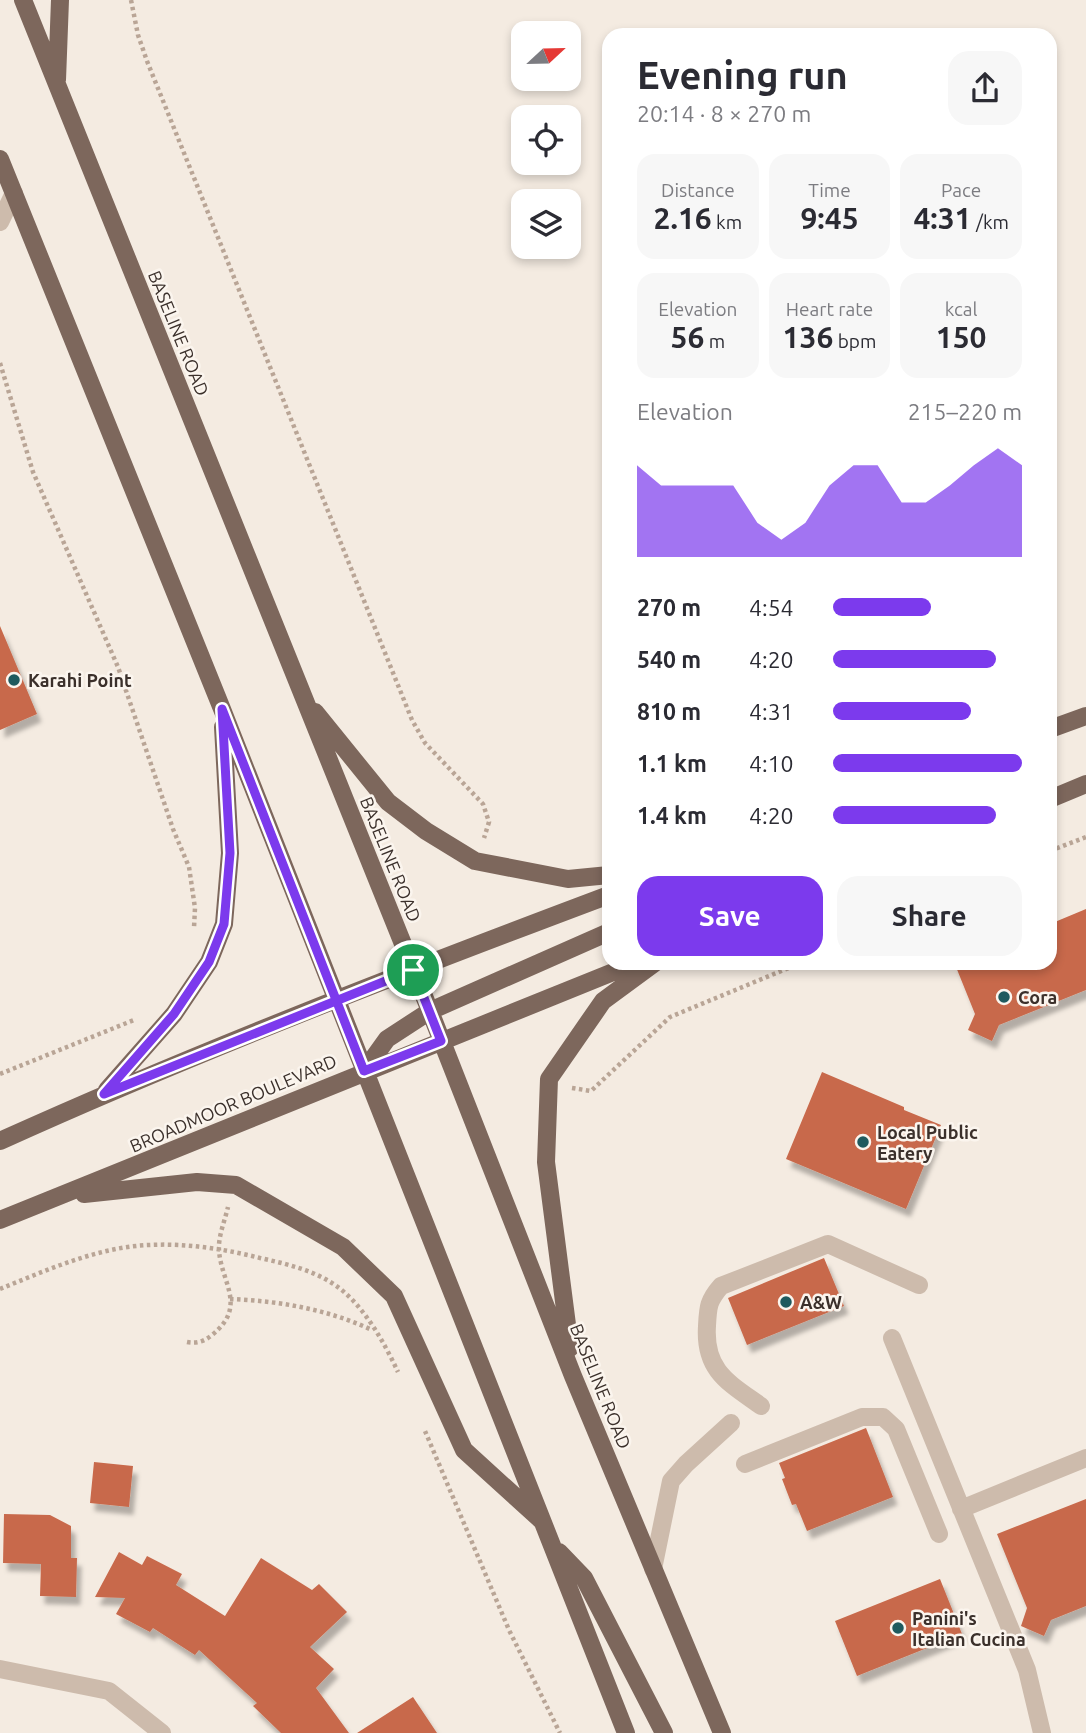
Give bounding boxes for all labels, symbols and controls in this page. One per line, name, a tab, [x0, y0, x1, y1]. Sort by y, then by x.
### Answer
north arrow	[511, 21, 581, 91]
map controls	[511, 21, 581, 259]
button: share	[948, 51, 1022, 125]
text: Evening run	[637, 54, 848, 96]
text: 20:14 · 8 × 270 m	[637, 101, 811, 126]
button: locate	[511, 105, 581, 175]
text: Distance	[661, 179, 735, 201]
text: Time	[808, 179, 851, 201]
text: Pace	[941, 179, 981, 201]
button: layers	[511, 189, 581, 259]
text: 2.16	[654, 201, 712, 235]
text: 9:45	[800, 201, 859, 235]
text: 4:31	[913, 201, 972, 235]
text: km	[712, 211, 742, 233]
text: /km	[972, 211, 1009, 233]
street label: BASELINE ROAD	[145, 268, 213, 398]
text: Elevation	[658, 298, 737, 320]
text: Heart rate	[786, 298, 873, 320]
text: kcal	[945, 298, 978, 320]
text: 56	[671, 320, 704, 354]
text: 136	[783, 320, 833, 354]
text: 150	[936, 320, 987, 354]
text: m	[704, 330, 725, 352]
text: bpm	[833, 330, 876, 352]
text: Elevation	[637, 399, 733, 424]
text: 215–220 m	[908, 399, 1022, 424]
text: 270 m	[637, 595, 701, 620]
text: 4:54	[749, 595, 794, 620]
text: 540 m	[637, 647, 701, 672]
text: 4:20	[749, 647, 794, 672]
place label: Karahi Point	[28, 670, 132, 690]
marker: Karahi Point	[6, 672, 22, 688]
text: 810 m	[637, 699, 701, 724]
text: 4:31	[749, 699, 794, 724]
text: 1.1 km	[637, 751, 707, 776]
text: 4:10	[749, 751, 794, 776]
street label: BASELINE ROAD	[357, 794, 425, 924]
text: 1.4 km	[637, 803, 707, 828]
text: 4:20	[749, 803, 794, 828]
button: Save	[637, 876, 823, 956]
button: Share	[837, 876, 1022, 956]
pin	[383, 940, 443, 1000]
icon: arrive	[394, 951, 432, 989]
place label: Cora	[1018, 987, 1057, 1007]
marker: Cora	[996, 989, 1012, 1005]
street label: BROADMOOR BOULEVARD	[127, 1050, 339, 1156]
place label: Local Public Eatery	[877, 1122, 978, 1163]
marker: Local Public Eatery	[855, 1134, 871, 1150]
place label: A&W	[800, 1292, 842, 1312]
marker: A&W	[778, 1294, 794, 1310]
street label: BASELINE ROAD	[567, 1321, 635, 1451]
place label: Panini's Italian Cucina	[912, 1608, 1026, 1649]
marker: Panini's Italian Cucina	[890, 1620, 906, 1636]

